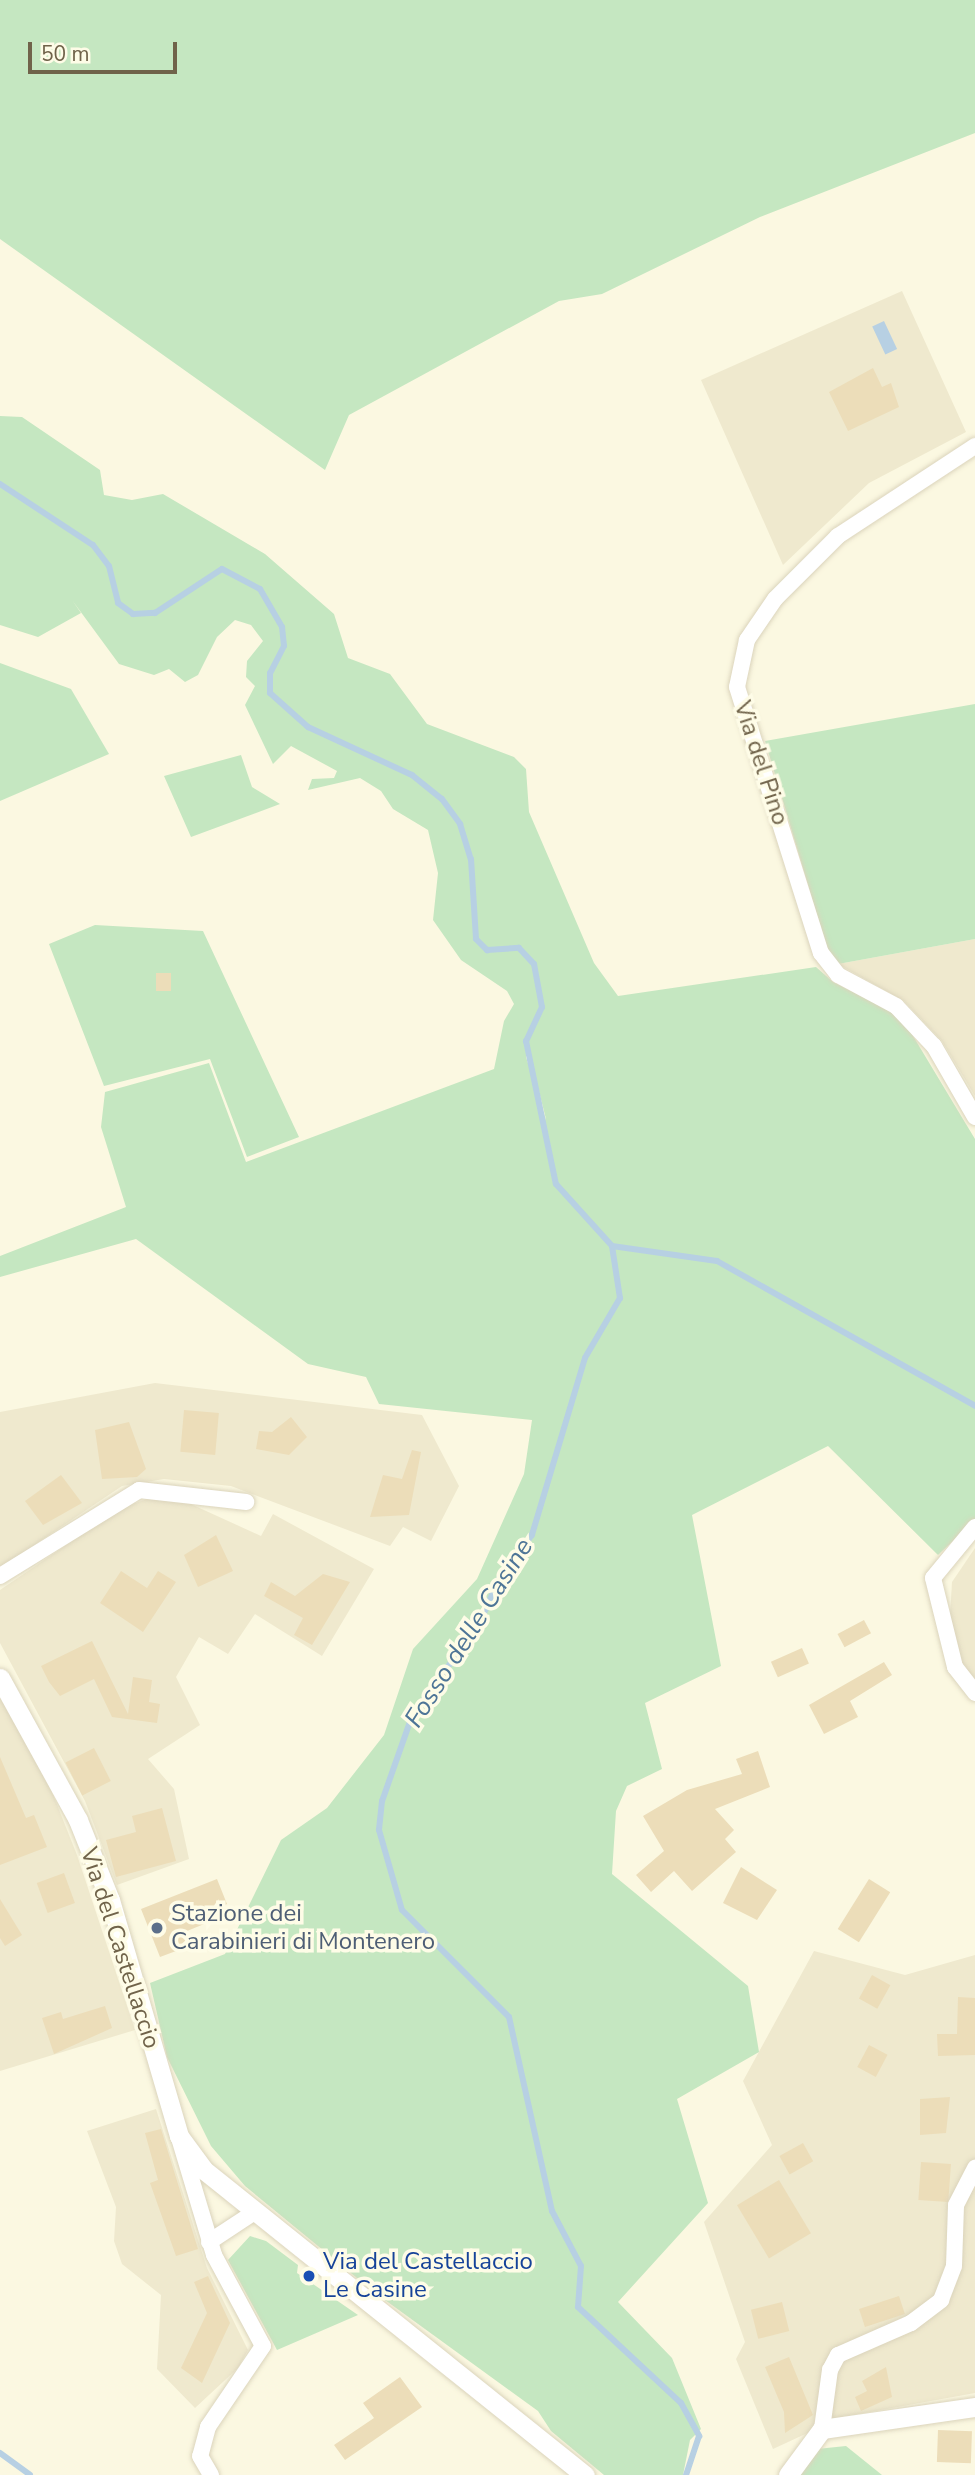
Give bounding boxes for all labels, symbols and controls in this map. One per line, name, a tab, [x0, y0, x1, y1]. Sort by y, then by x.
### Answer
scale bar	[32, 28, 180, 72]
text: 50 m	[41, 40, 90, 68]
street label: Via del Pino	[727, 697, 795, 829]
water label: Fosso delle Casine	[398, 1533, 540, 1733]
street label: Via del Castellaccio	[74, 1844, 166, 2052]
place label: Stazione dei Carabinieri di Montenero	[171, 1900, 435, 1956]
marker: Stazione dei Carabinieri di Montenero	[149, 1920, 165, 1936]
place label: Via del Castellaccio Le Casine	[323, 2248, 533, 2304]
marker: Via del Castellaccio Le Casine	[301, 2268, 317, 2284]

